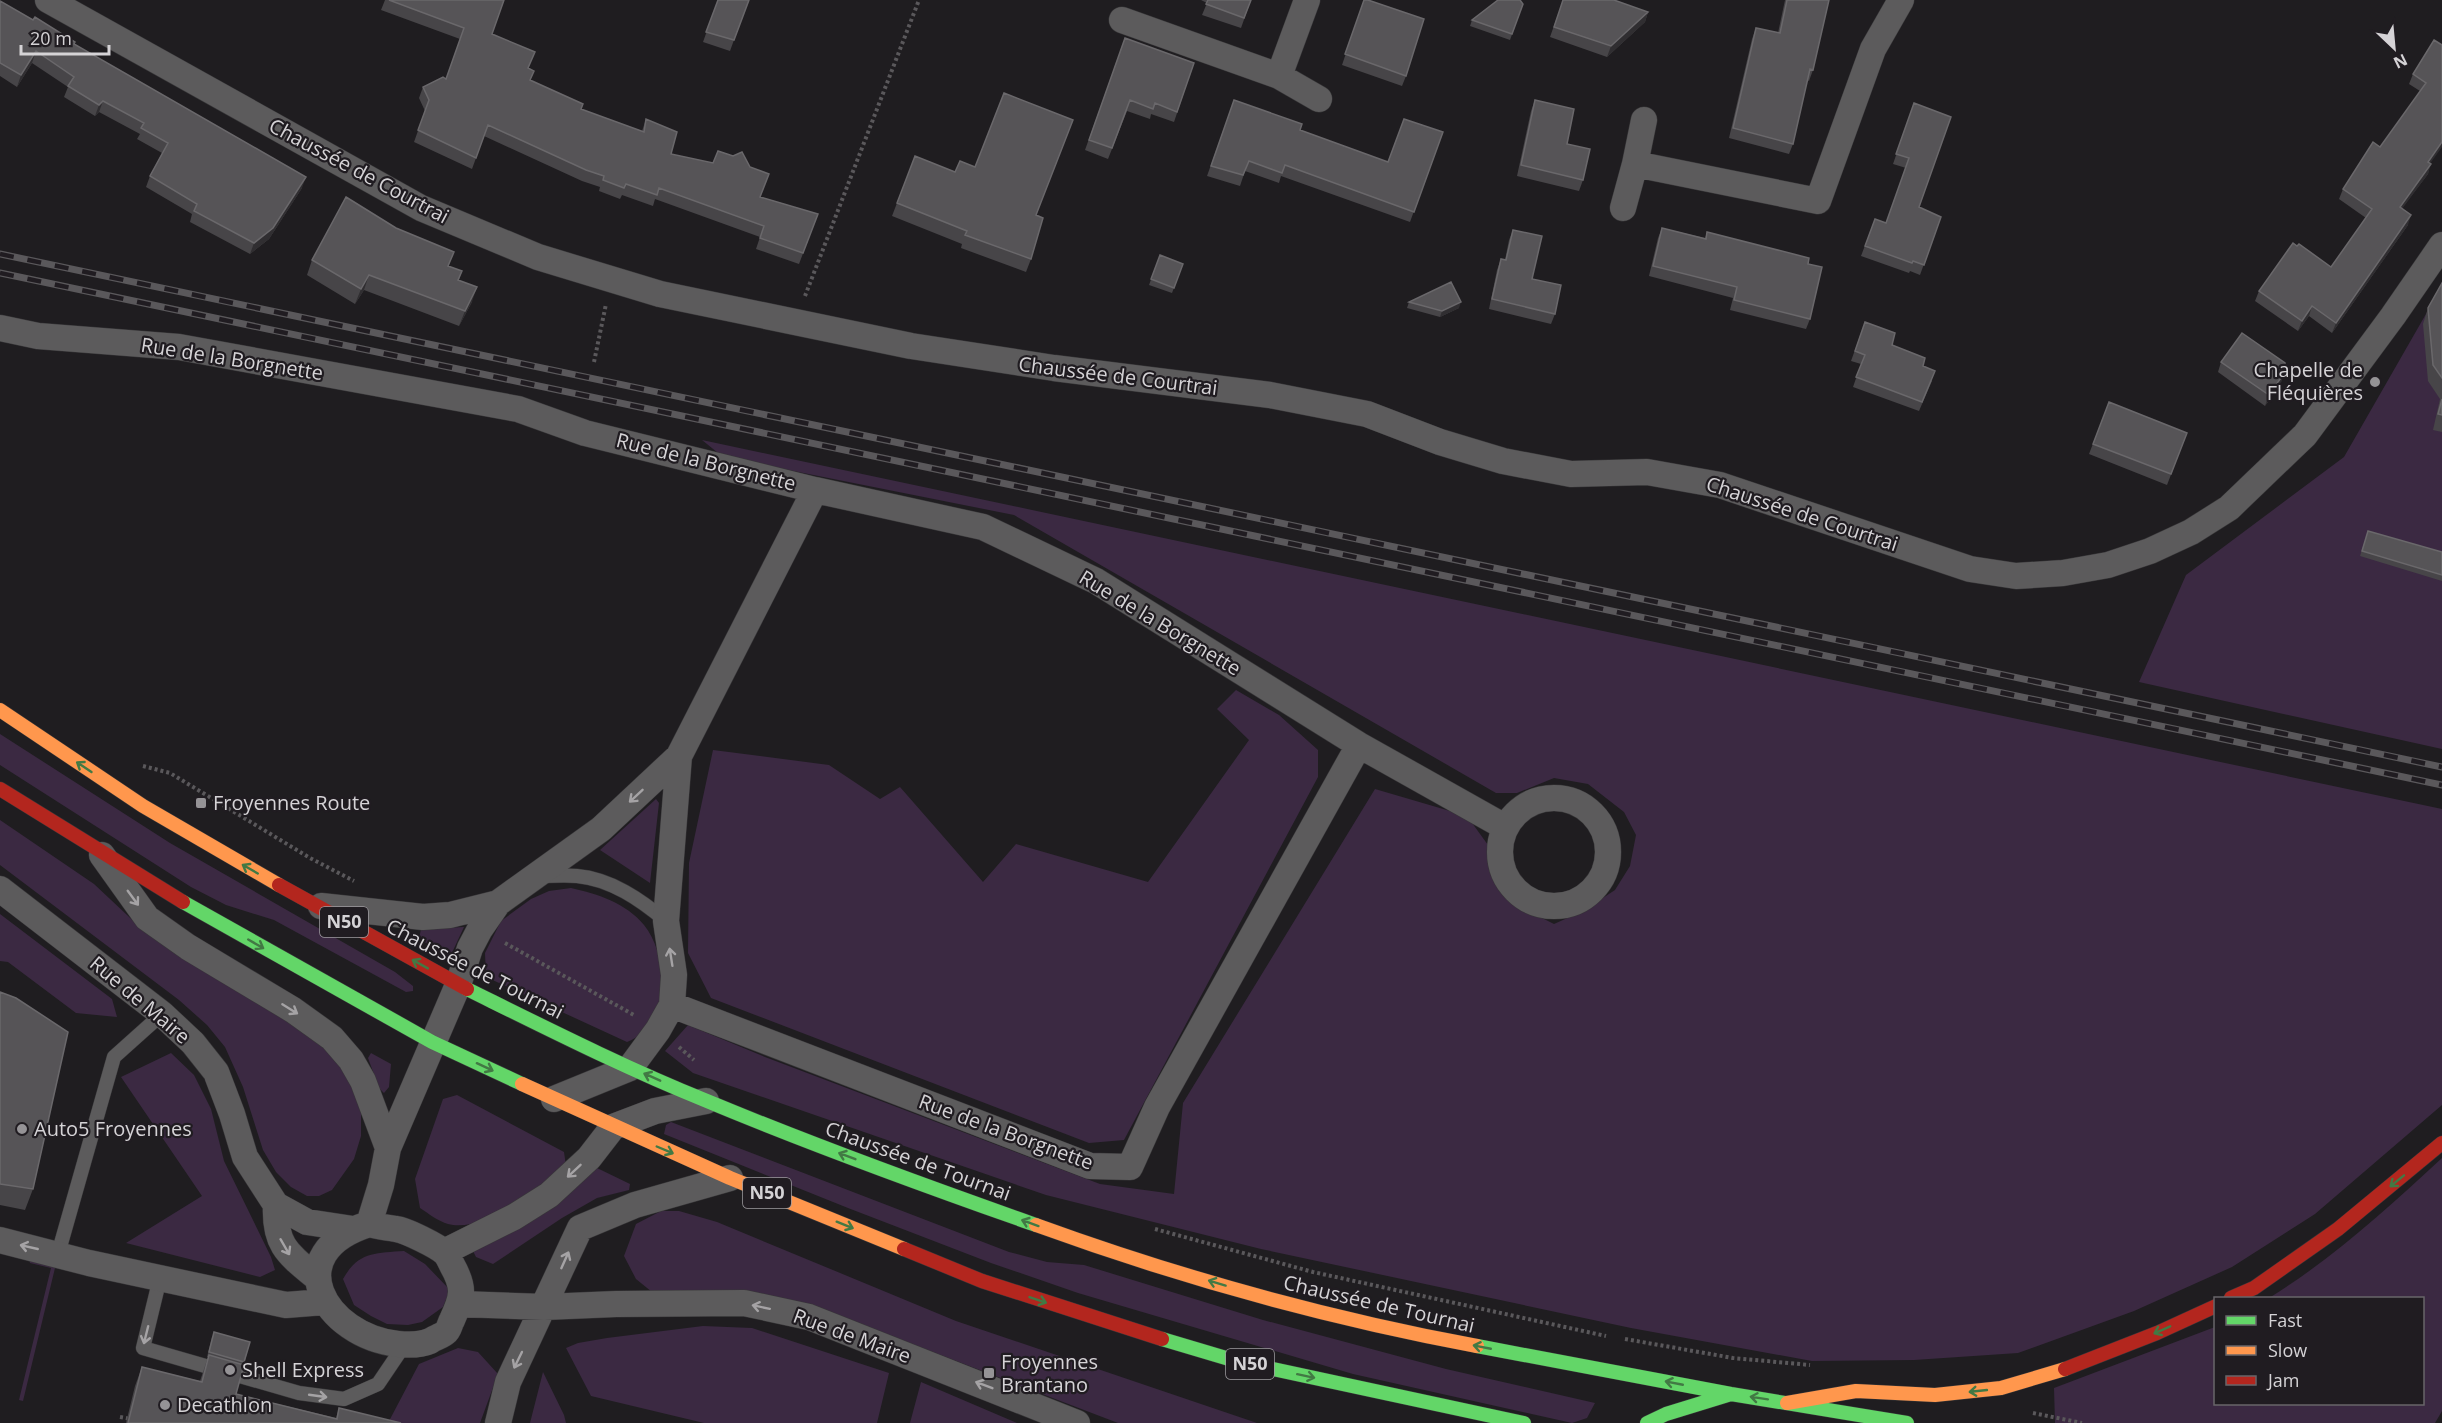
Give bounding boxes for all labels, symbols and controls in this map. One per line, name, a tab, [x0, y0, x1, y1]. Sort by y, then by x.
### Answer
scale bar	[21, 18, 110, 56]
north arrow	[2364, 18, 2424, 78]
text: 20 m	[30, 26, 72, 50]
text: N	[2390, 49, 2411, 74]
street label: Chaussée de Courtrai	[265, 112, 454, 229]
street label: Rue de la Borgnette	[139, 331, 325, 386]
street label: Chaussée de Courtrai	[1017, 350, 1219, 401]
place label: Chapelle de Fléquières	[2254, 356, 2363, 406]
marker: Chapelle de Fléquières	[2368, 375, 2382, 389]
street label: Rue de la Borgnette	[614, 426, 799, 497]
street label: Chaussée de Courtrai	[1703, 470, 1902, 557]
street label: Rue de la Borgnette	[1074, 564, 1246, 682]
one-way arrow	[76, 761, 93, 773]
place label: Froyennes Route	[213, 789, 370, 816]
one-way arrow	[629, 789, 644, 803]
marker: Froyennes Route	[194, 796, 208, 810]
one-way arrow	[242, 863, 259, 875]
one-way arrow	[126, 889, 139, 905]
road number: N50	[320, 907, 368, 937]
street label: Chaussée de Tournai	[382, 912, 568, 1025]
one-way arrow	[247, 938, 264, 950]
one-way arrow	[666, 948, 677, 968]
street label: Rue de Maire	[84, 950, 196, 1050]
one-way arrow	[412, 958, 430, 969]
one-way arrow	[282, 1003, 299, 1016]
one-way arrow	[476, 1062, 494, 1074]
one-way arrow	[643, 1071, 661, 1082]
street label: Rue de la Borgnette	[915, 1087, 1097, 1176]
street label: Chaussée de Tournai	[822, 1114, 1015, 1207]
place label: Auto5 Froyennes	[34, 1115, 192, 1142]
marker: Auto5 Froyennes	[15, 1122, 29, 1136]
one-way arrow	[655, 1145, 674, 1156]
one-way arrow	[838, 1150, 857, 1161]
one-way arrow	[567, 1164, 582, 1178]
one-way arrow	[2390, 1174, 2406, 1187]
road number: N50	[743, 1178, 791, 1208]
one-way arrow	[1021, 1217, 1040, 1228]
one-way arrow	[835, 1220, 854, 1231]
one-way arrow	[280, 1238, 292, 1255]
one-way arrow	[20, 1241, 39, 1252]
one-way arrow	[560, 1251, 571, 1270]
street label: Chaussée de Tournai	[1281, 1268, 1477, 1339]
one-way arrow	[1208, 1277, 1227, 1288]
one-way arrow	[1028, 1295, 1047, 1306]
legend	[2214, 1297, 2424, 1405]
one-way arrow	[752, 1301, 771, 1312]
street label: Rue de Maire	[790, 1302, 915, 1369]
text: Fast	[2268, 1308, 2302, 1332]
one-way arrow	[139, 1325, 151, 1344]
one-way arrow	[2154, 1325, 2172, 1336]
text: Slow	[2268, 1338, 2307, 1362]
one-way arrow	[1473, 1341, 1492, 1352]
place label: Froyennes Brantano	[1001, 1348, 1098, 1398]
road number: N50	[1226, 1349, 1274, 1379]
one-way arrow	[512, 1350, 524, 1368]
place label: Shell Express	[242, 1356, 364, 1383]
marker: Shell Express	[223, 1363, 237, 1377]
marker: Froyennes Brantano	[982, 1366, 996, 1380]
text: Jam	[2266, 1368, 2300, 1392]
one-way arrow	[1296, 1371, 1315, 1382]
one-way arrow	[1664, 1377, 1684, 1388]
one-way arrow	[975, 1379, 994, 1390]
one-way arrow	[1968, 1385, 1988, 1396]
one-way arrow	[308, 1390, 327, 1401]
place label: Decathlon	[177, 1391, 272, 1418]
one-way arrow	[1750, 1393, 1770, 1404]
marker: Decathlon	[158, 1398, 172, 1412]

